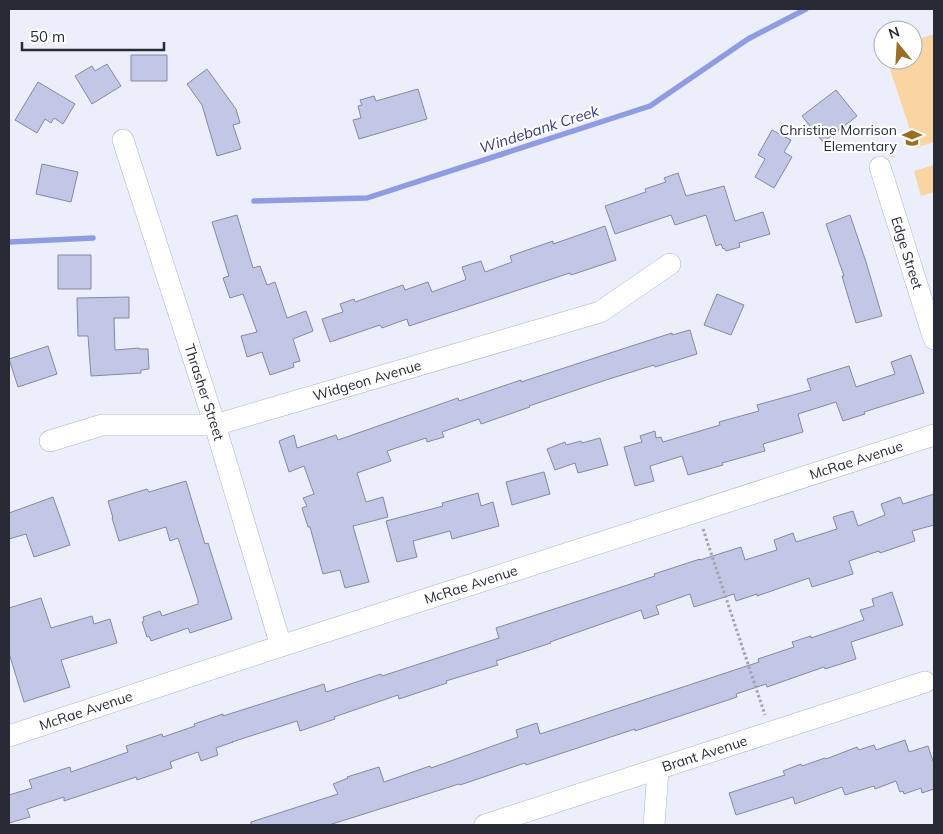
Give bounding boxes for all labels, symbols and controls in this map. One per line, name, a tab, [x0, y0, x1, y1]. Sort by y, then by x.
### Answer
scale bar	[22, 20, 165, 52]
north arrow	[873, 20, 923, 70]
text: N	[886, 22, 902, 43]
text: 50 m	[30, 27, 65, 46]
water label: Windebank Creek	[477, 100, 602, 157]
place label: Christine Morrison Elementary	[780, 121, 898, 155]
school or university icon: Christine Morrison Elementary	[901, 127, 923, 149]
street label: Edge Street	[887, 214, 927, 291]
street label: Thrasher Street	[180, 342, 228, 443]
street label: Widgeon Avenue	[311, 356, 423, 405]
street label: McRae Avenue	[807, 437, 905, 484]
street label: McRae Avenue	[422, 561, 520, 608]
street label: McRae Avenue	[37, 687, 135, 734]
street label: Brant Avenue	[660, 731, 750, 776]

